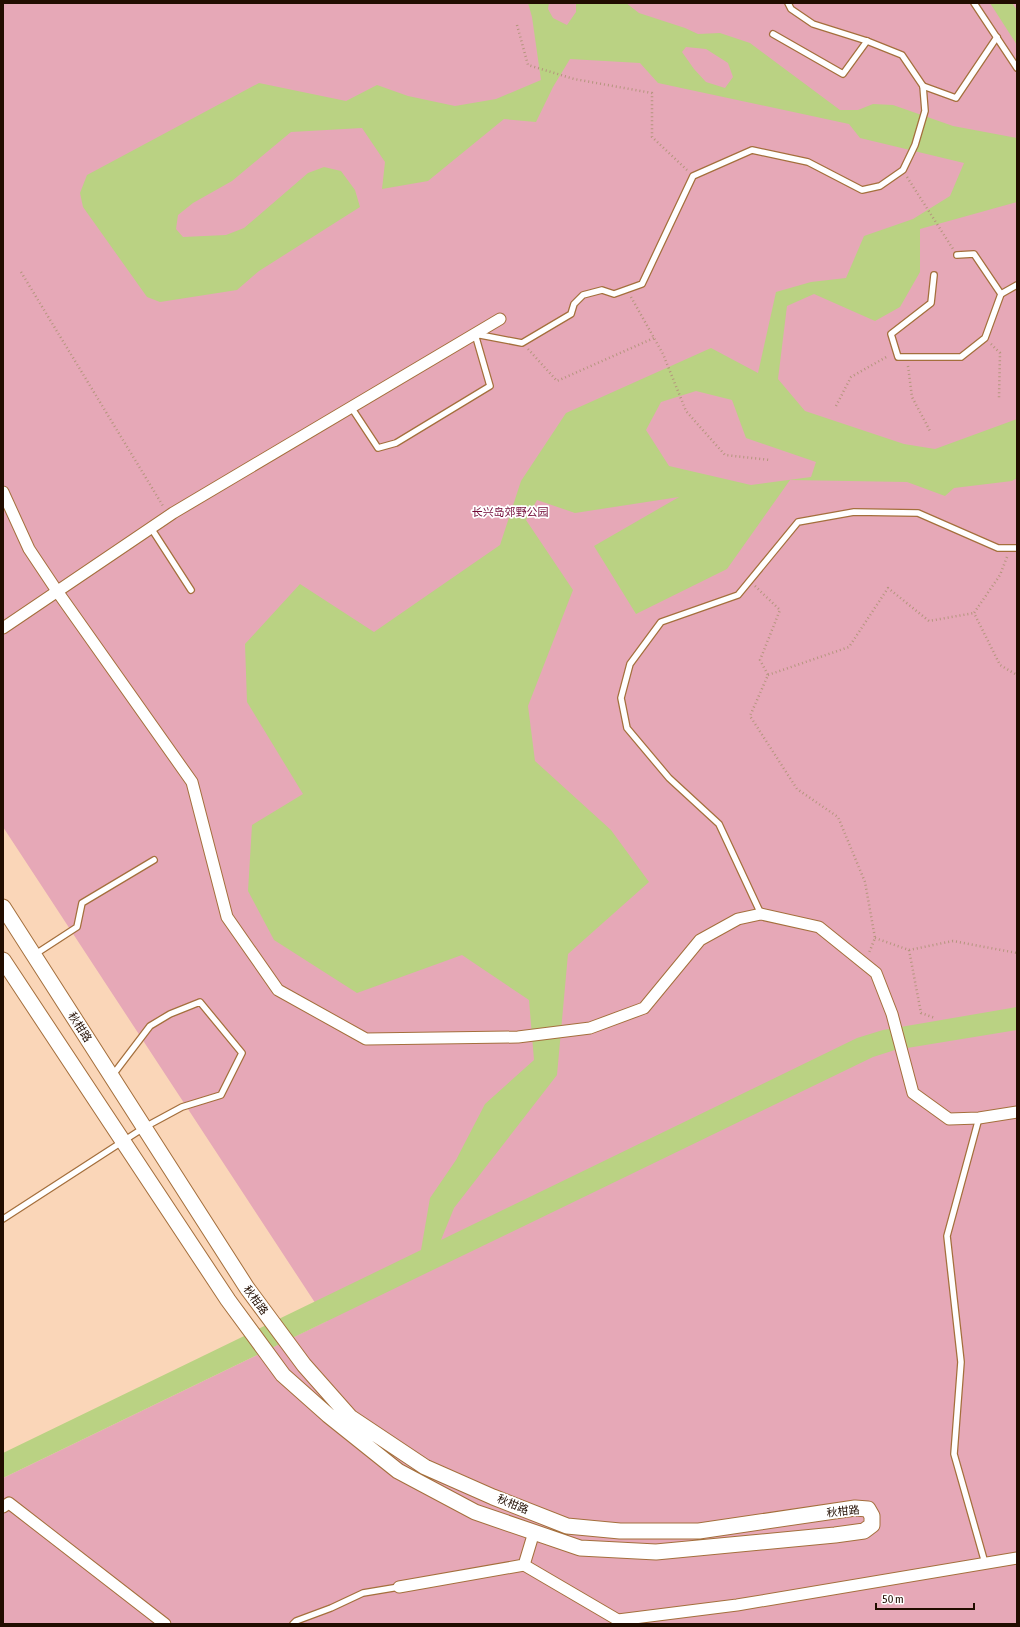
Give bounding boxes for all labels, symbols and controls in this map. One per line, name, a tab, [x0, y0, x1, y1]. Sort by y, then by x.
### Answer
park label: 长兴岛郊野公园	[472, 506, 549, 518]
street label: 秋柑路	[66, 1010, 94, 1044]
street label: 秋柑路	[241, 1283, 271, 1317]
street label: 秋柑路	[495, 1492, 531, 1516]
street label: 秋柑路	[826, 1503, 860, 1519]
scale bar	[876, 1585, 974, 1611]
text: 50 m	[882, 1592, 904, 1606]

